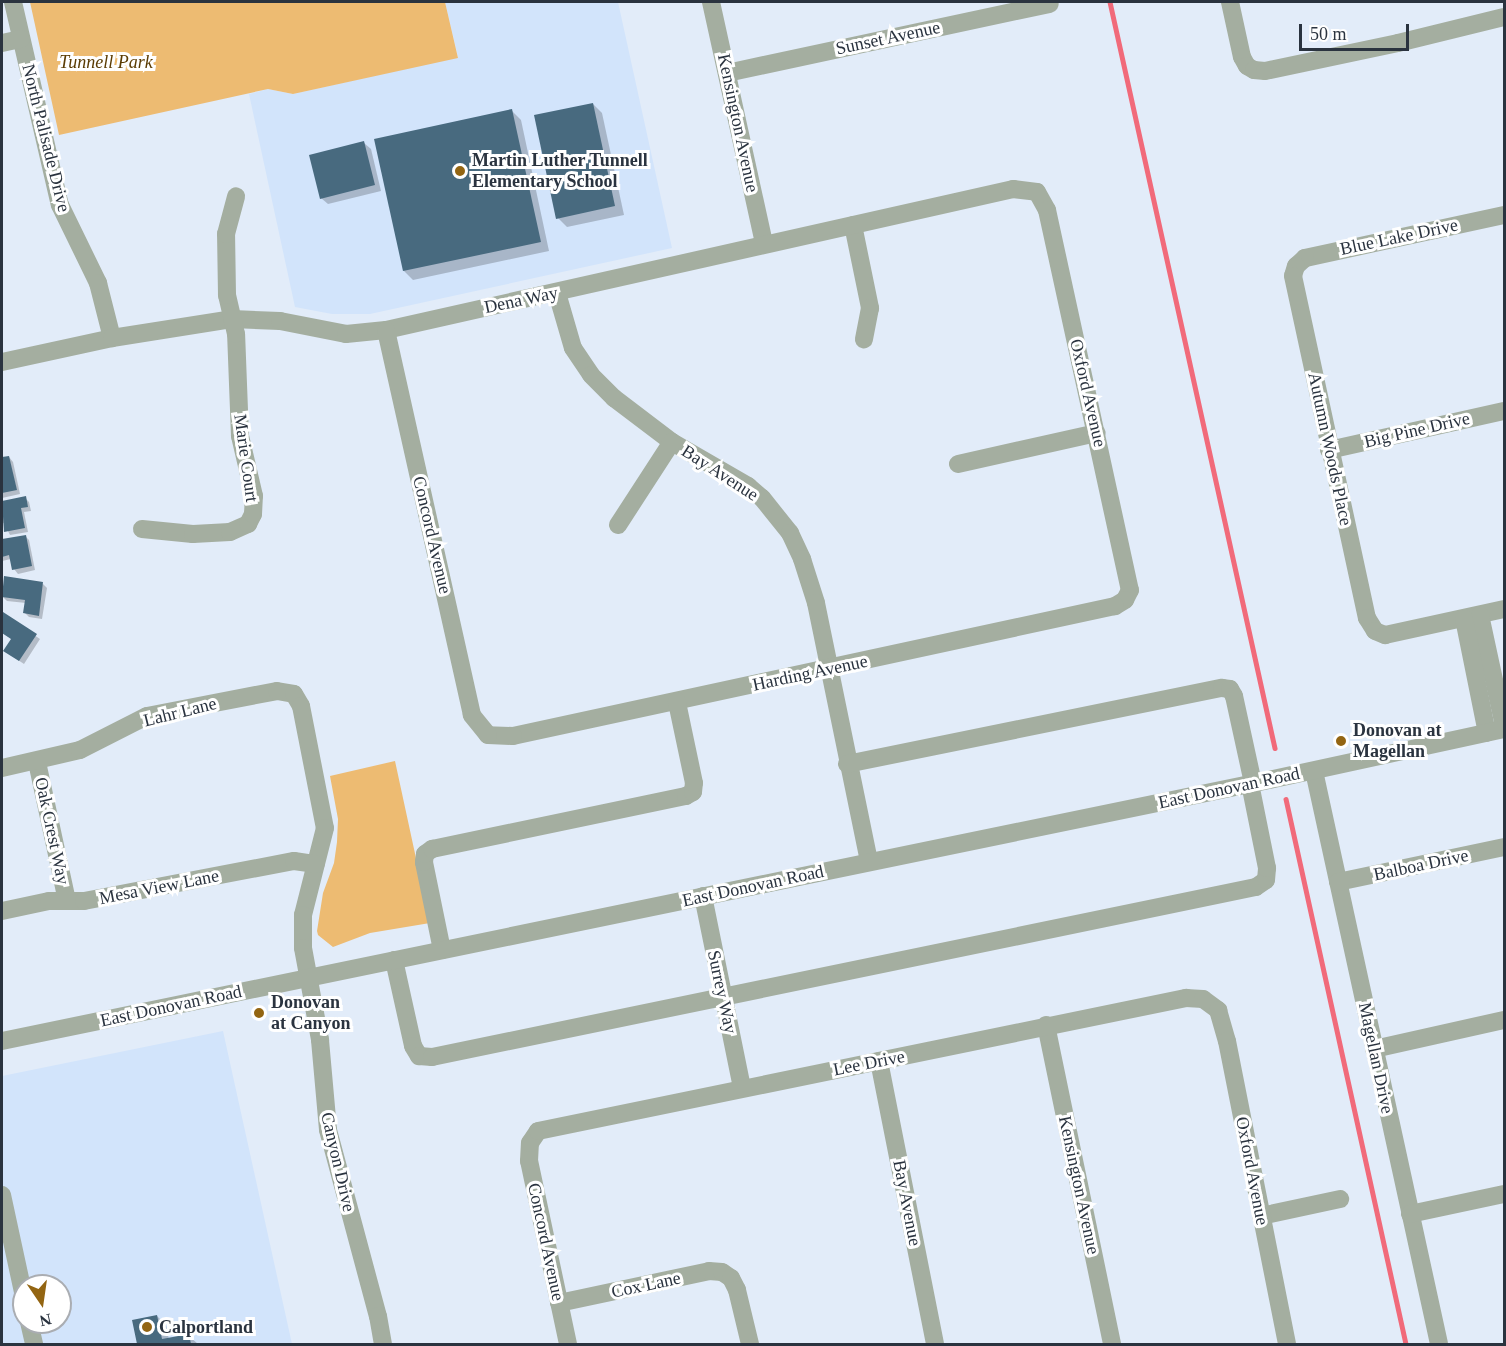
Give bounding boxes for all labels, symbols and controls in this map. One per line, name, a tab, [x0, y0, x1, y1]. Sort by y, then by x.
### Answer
scale bar	[1302, 12, 1412, 50]
street label: Sunset Avenue	[833, 16, 943, 60]
text: 50 m	[1310, 24, 1347, 44]
park label: Tunnell Park	[59, 51, 153, 73]
street label: Kensington Avenue	[713, 51, 763, 195]
street label: North Palisade Drive	[17, 62, 75, 214]
place label: Martin Luther Tunnell Elementary School	[472, 150, 648, 192]
marker: Martin Luther Tunnell Elementary School	[453, 164, 467, 178]
street label: Blue Lake Drive	[1338, 214, 1460, 260]
street label: Dena Way	[482, 282, 560, 318]
street label: Oxford Avenue	[1065, 336, 1111, 450]
street label: Autumn Woods Place	[1303, 370, 1357, 528]
street label: Big Pine Drive	[1362, 407, 1472, 453]
street label: Marie Court	[229, 413, 263, 503]
street label: Bay Avenue	[677, 440, 763, 506]
street label: Concord Avenue	[408, 474, 456, 596]
street label: Harding Avenue	[750, 650, 870, 696]
street label: Lahr Lane	[141, 693, 219, 731]
place label: Donovan at Magellan	[1353, 720, 1442, 762]
marker: Donovan at Magellan	[1334, 734, 1348, 748]
street label: East Donovan Road	[1156, 762, 1302, 814]
street label: Oak Crest Way	[30, 775, 74, 887]
street label: Balboa Drive	[1372, 844, 1470, 886]
street label: East Donovan Road	[680, 860, 826, 912]
street label: Mesa View Lane	[97, 865, 221, 909]
street label: Surrey Way	[703, 948, 741, 1036]
street label: East Donovan Road	[98, 980, 244, 1032]
place label: Donovan at Canyon	[271, 992, 351, 1034]
street label: Magellan Drive	[1354, 1000, 1398, 1116]
marker: Donovan at Canyon	[252, 1006, 266, 1020]
street label: Lee Drive	[831, 1045, 907, 1081]
street label: Canyon Drive	[316, 1110, 360, 1214]
street label: Kensington Avenue	[1054, 1113, 1104, 1257]
street label: Oxford Avenue	[1231, 1114, 1273, 1228]
street label: Bay Avenue	[888, 1158, 926, 1248]
street label: Concord Avenue	[523, 1181, 569, 1303]
street label: Cox Lane	[609, 1267, 683, 1303]
north arrow	[12, 1274, 72, 1334]
text: N	[38, 1310, 53, 1330]
place label: Calportland	[159, 1316, 253, 1338]
marker: Calportland	[140, 1320, 154, 1334]

